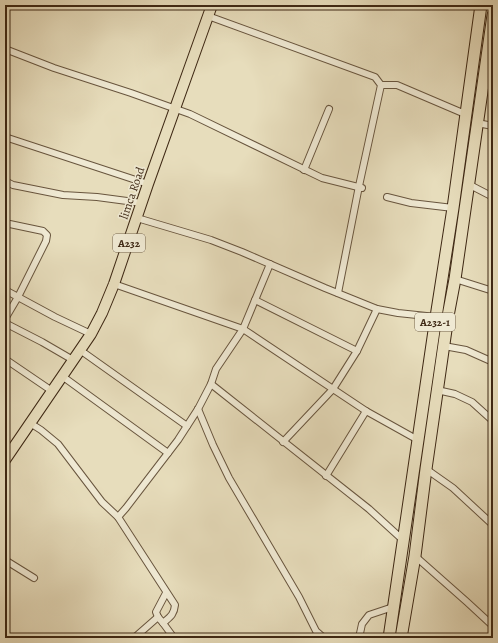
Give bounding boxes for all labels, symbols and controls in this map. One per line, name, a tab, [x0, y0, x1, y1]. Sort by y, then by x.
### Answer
street label: limca Road	[116, 164, 149, 221]
road number: A232	[113, 234, 145, 252]
road number: A232-1	[415, 313, 455, 331]

